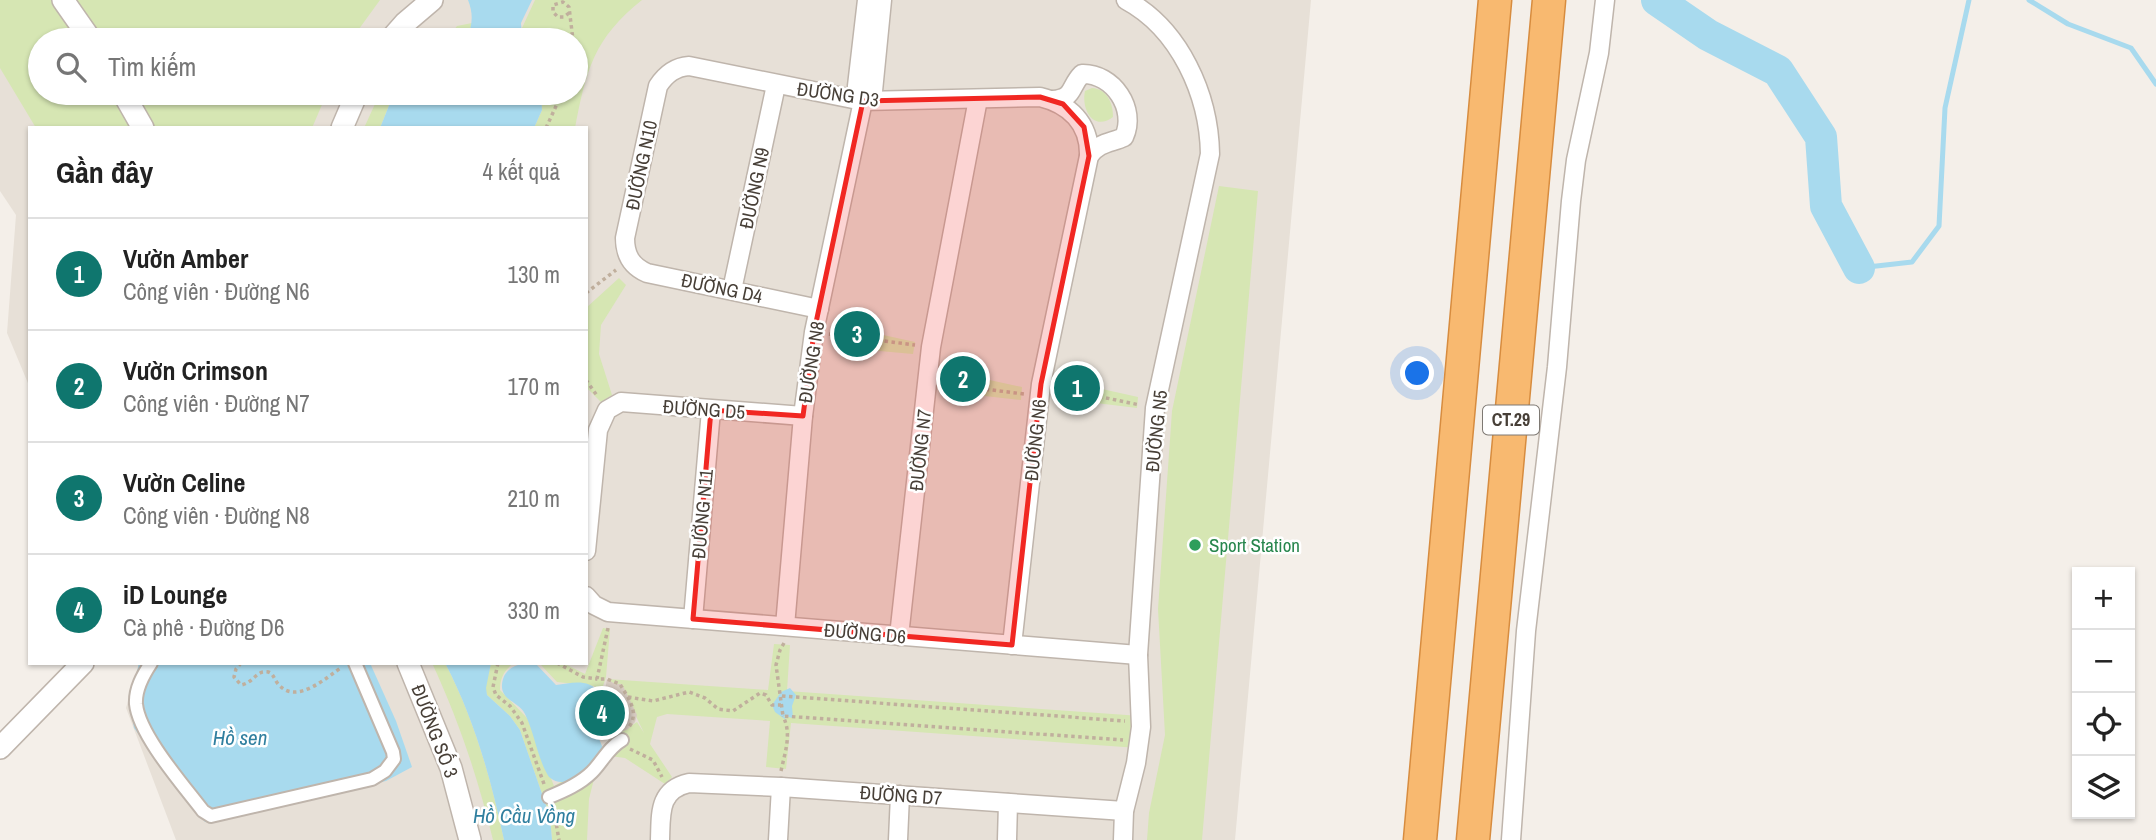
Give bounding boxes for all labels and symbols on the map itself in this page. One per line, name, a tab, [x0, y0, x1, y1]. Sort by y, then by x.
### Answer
street label: ĐƯỜNG D3	[795, 75, 881, 113]
street label: ĐƯỜNG N10	[619, 118, 663, 212]
street label: ĐƯỜNG N9	[733, 145, 775, 231]
street label: ĐƯỜNG D4	[679, 267, 765, 309]
pin: 3	[834, 308, 880, 360]
street label: ĐƯỜNG N8	[792, 319, 830, 405]
pin: 2	[940, 353, 986, 405]
your location	[1400, 356, 1434, 390]
pin: 1	[1054, 362, 1100, 414]
street label: ĐƯỜNG N5	[1139, 388, 1173, 473]
street label: ĐƯỜNG D5	[662, 393, 746, 425]
street label: ĐƯỜNG N6	[1018, 398, 1052, 482]
road number: CT.29	[1483, 406, 1539, 434]
street label: ĐƯỜNG N7	[903, 407, 937, 492]
street label: ĐƯỜNG N11	[685, 468, 719, 560]
place label: Sport Station	[1209, 532, 1300, 558]
marker: Sport Station	[1187, 537, 1203, 553]
street label: ĐƯỜNG D6	[823, 616, 907, 650]
street label: ĐƯỜNG SỐ 3	[405, 681, 465, 781]
pin: 4	[579, 687, 625, 739]
water label: Hồ sen	[213, 723, 267, 752]
street label: ĐƯỜNG D7	[859, 779, 943, 811]
water label: Hồ Cầu Vồng	[473, 801, 576, 830]

